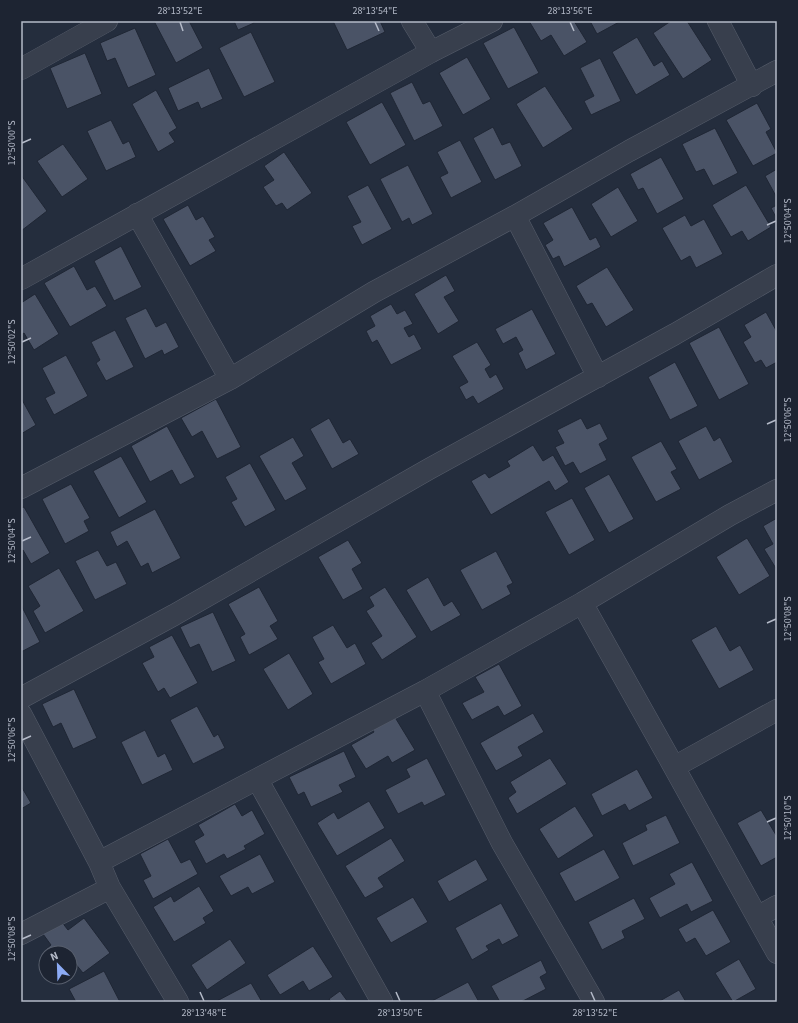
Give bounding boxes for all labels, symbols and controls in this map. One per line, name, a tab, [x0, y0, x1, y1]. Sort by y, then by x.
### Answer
text: 28°13'52"E	[157, 4, 203, 18]
text: 28°13'54"E	[352, 4, 398, 18]
text: 28°13'56"E	[547, 4, 593, 18]
text: 12°50'00"S	[5, 120, 19, 166]
text: 12°50'04"S	[781, 198, 795, 244]
text: 12°50'02"S	[5, 319, 19, 365]
text: 12°50'06"S	[781, 397, 795, 443]
text: 12°50'04"S	[5, 518, 19, 564]
text: 12°50'08"S	[781, 596, 795, 642]
text: 12°50'06"S	[5, 717, 19, 763]
text: 12°50'10"S	[781, 795, 795, 841]
text: 12°50'08"S	[5, 916, 19, 962]
north arrow	[38, 945, 78, 985]
text: N	[48, 948, 61, 965]
text: 28°13'48"E	[181, 1006, 227, 1020]
text: 28°13'50"E	[377, 1006, 423, 1020]
text: 28°13'52"E	[572, 1006, 618, 1020]

